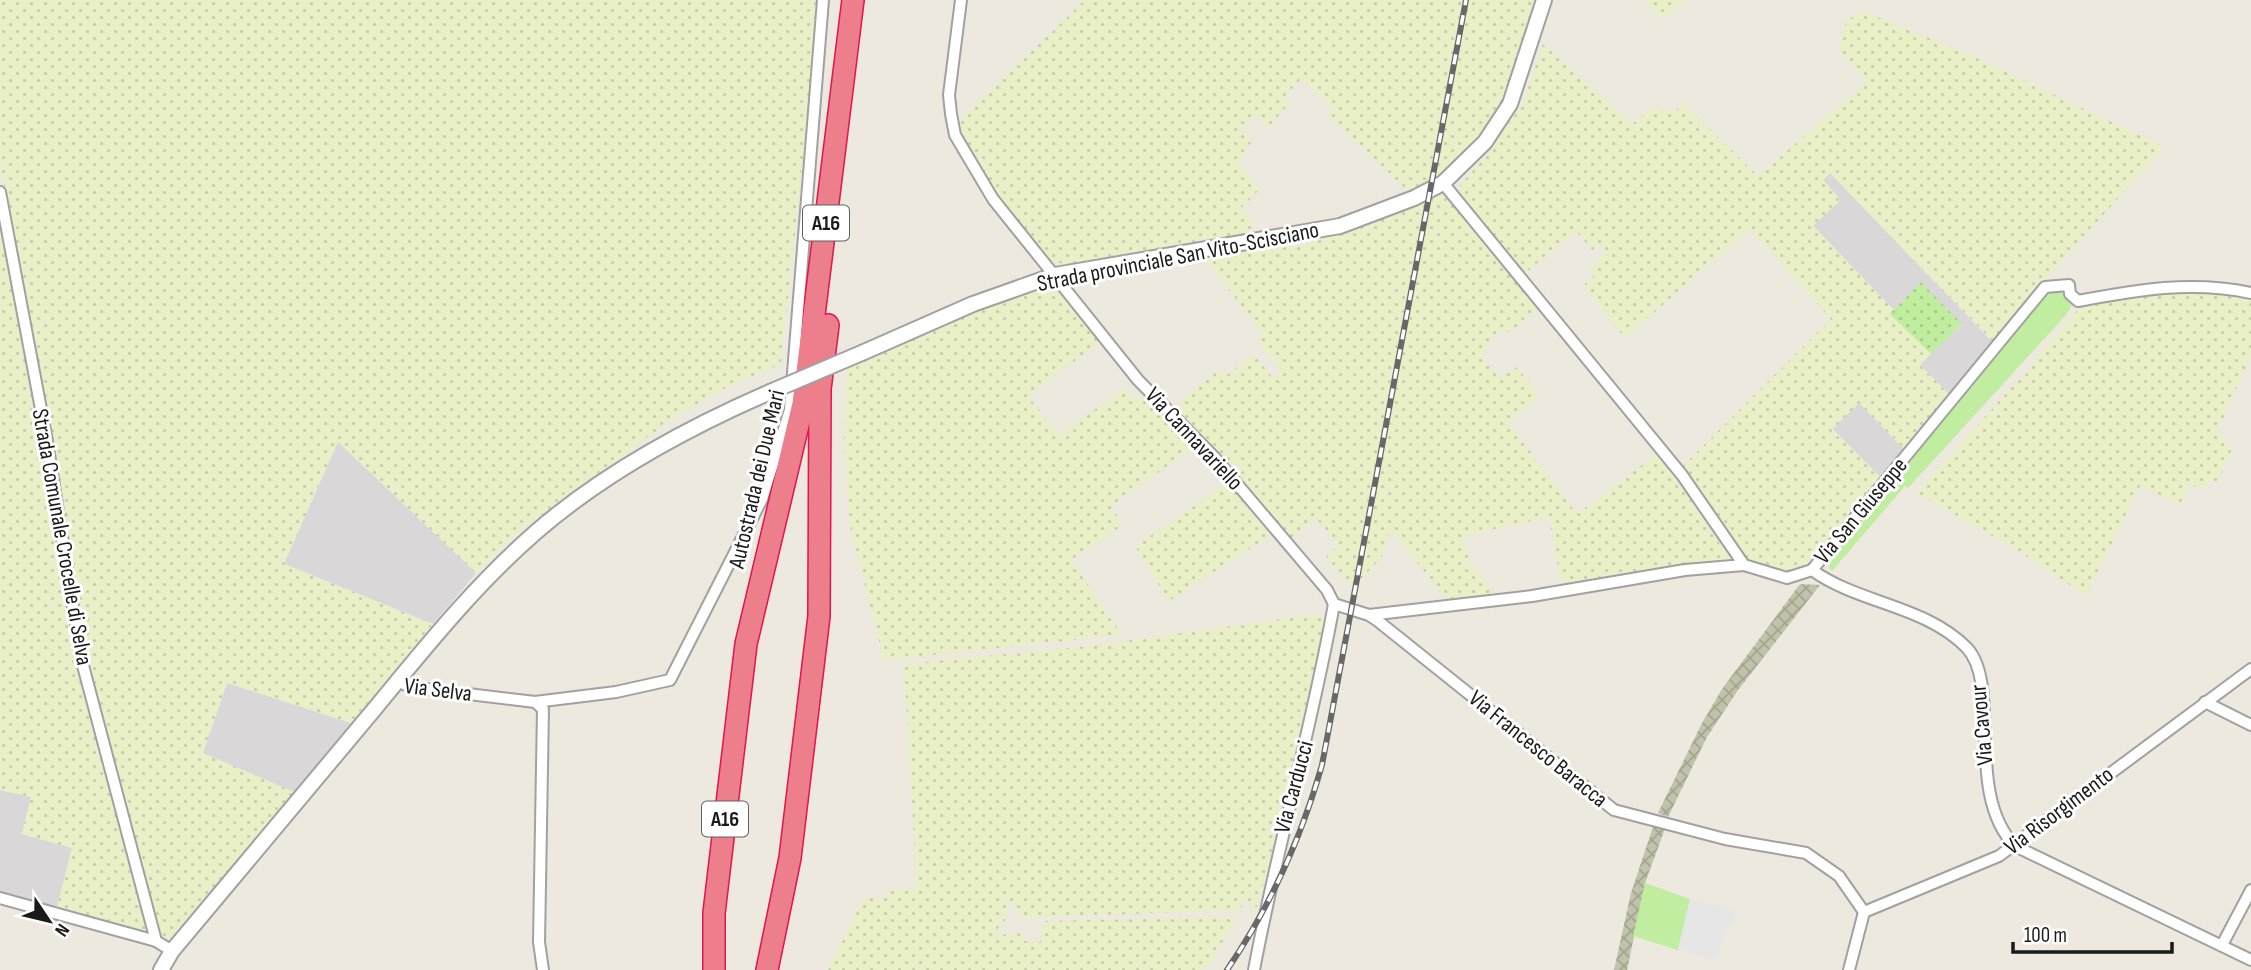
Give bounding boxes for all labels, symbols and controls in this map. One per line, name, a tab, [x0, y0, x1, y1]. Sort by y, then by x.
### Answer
road number: A16	[803, 206, 849, 241]
street label: Strada provinciale San Vito-Scisciano	[1035, 216, 1321, 298]
street label: Via Cannavariello	[1139, 382, 1249, 496]
street label: Autostrada dei Due Mari	[723, 387, 791, 572]
street label: Strada Comunale Crocelle di Selva	[26, 407, 98, 667]
street label: Via San Giuseppe	[1808, 452, 1914, 570]
street label: Via Selva	[403, 672, 473, 708]
street label: Via Cavour	[1964, 683, 1999, 767]
street label: Via Francesco Baracca	[1463, 684, 1613, 814]
street label: Via Carducci	[1268, 738, 1320, 836]
street label: Via Risorgimento	[1999, 761, 2119, 861]
road number: A16	[702, 802, 748, 836]
north arrow	[14, 886, 84, 956]
scale bar	[2013, 911, 2172, 955]
text: N	[49, 919, 74, 941]
text: 100 m	[2024, 923, 2067, 948]

